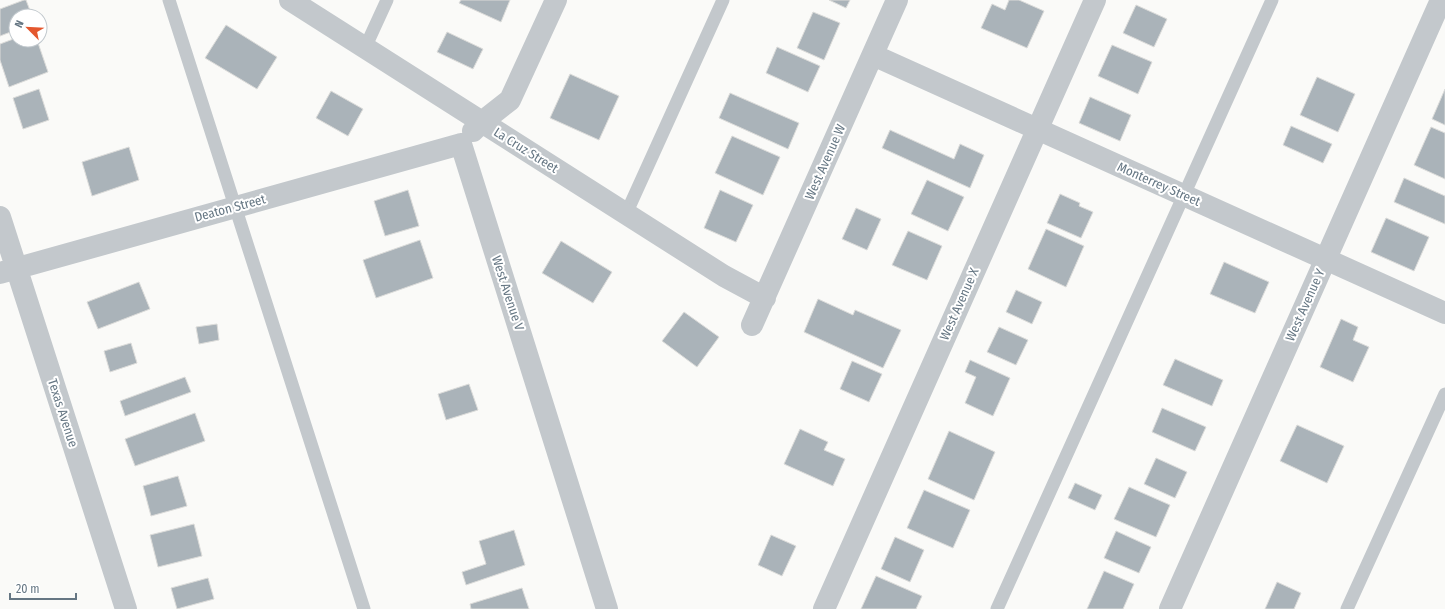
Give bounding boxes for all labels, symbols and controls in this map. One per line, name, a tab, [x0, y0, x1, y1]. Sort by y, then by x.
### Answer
north arrow	[8, 8, 48, 48]
text: N	[12, 18, 27, 30]
street label: West Avenue W	[802, 122, 848, 202]
street label: La Cruz Street	[491, 124, 562, 176]
street label: Monterrey Street	[1115, 159, 1204, 209]
street label: Deaton Street	[193, 191, 268, 225]
street label: West Avenue V	[489, 254, 527, 333]
street label: West Avenue X	[936, 265, 982, 342]
street label: West Avenue Y	[1282, 266, 1328, 343]
street label: Texas Avenue	[45, 377, 81, 449]
scale bar	[10, 575, 76, 601]
text: 20 m	[16, 582, 40, 596]

